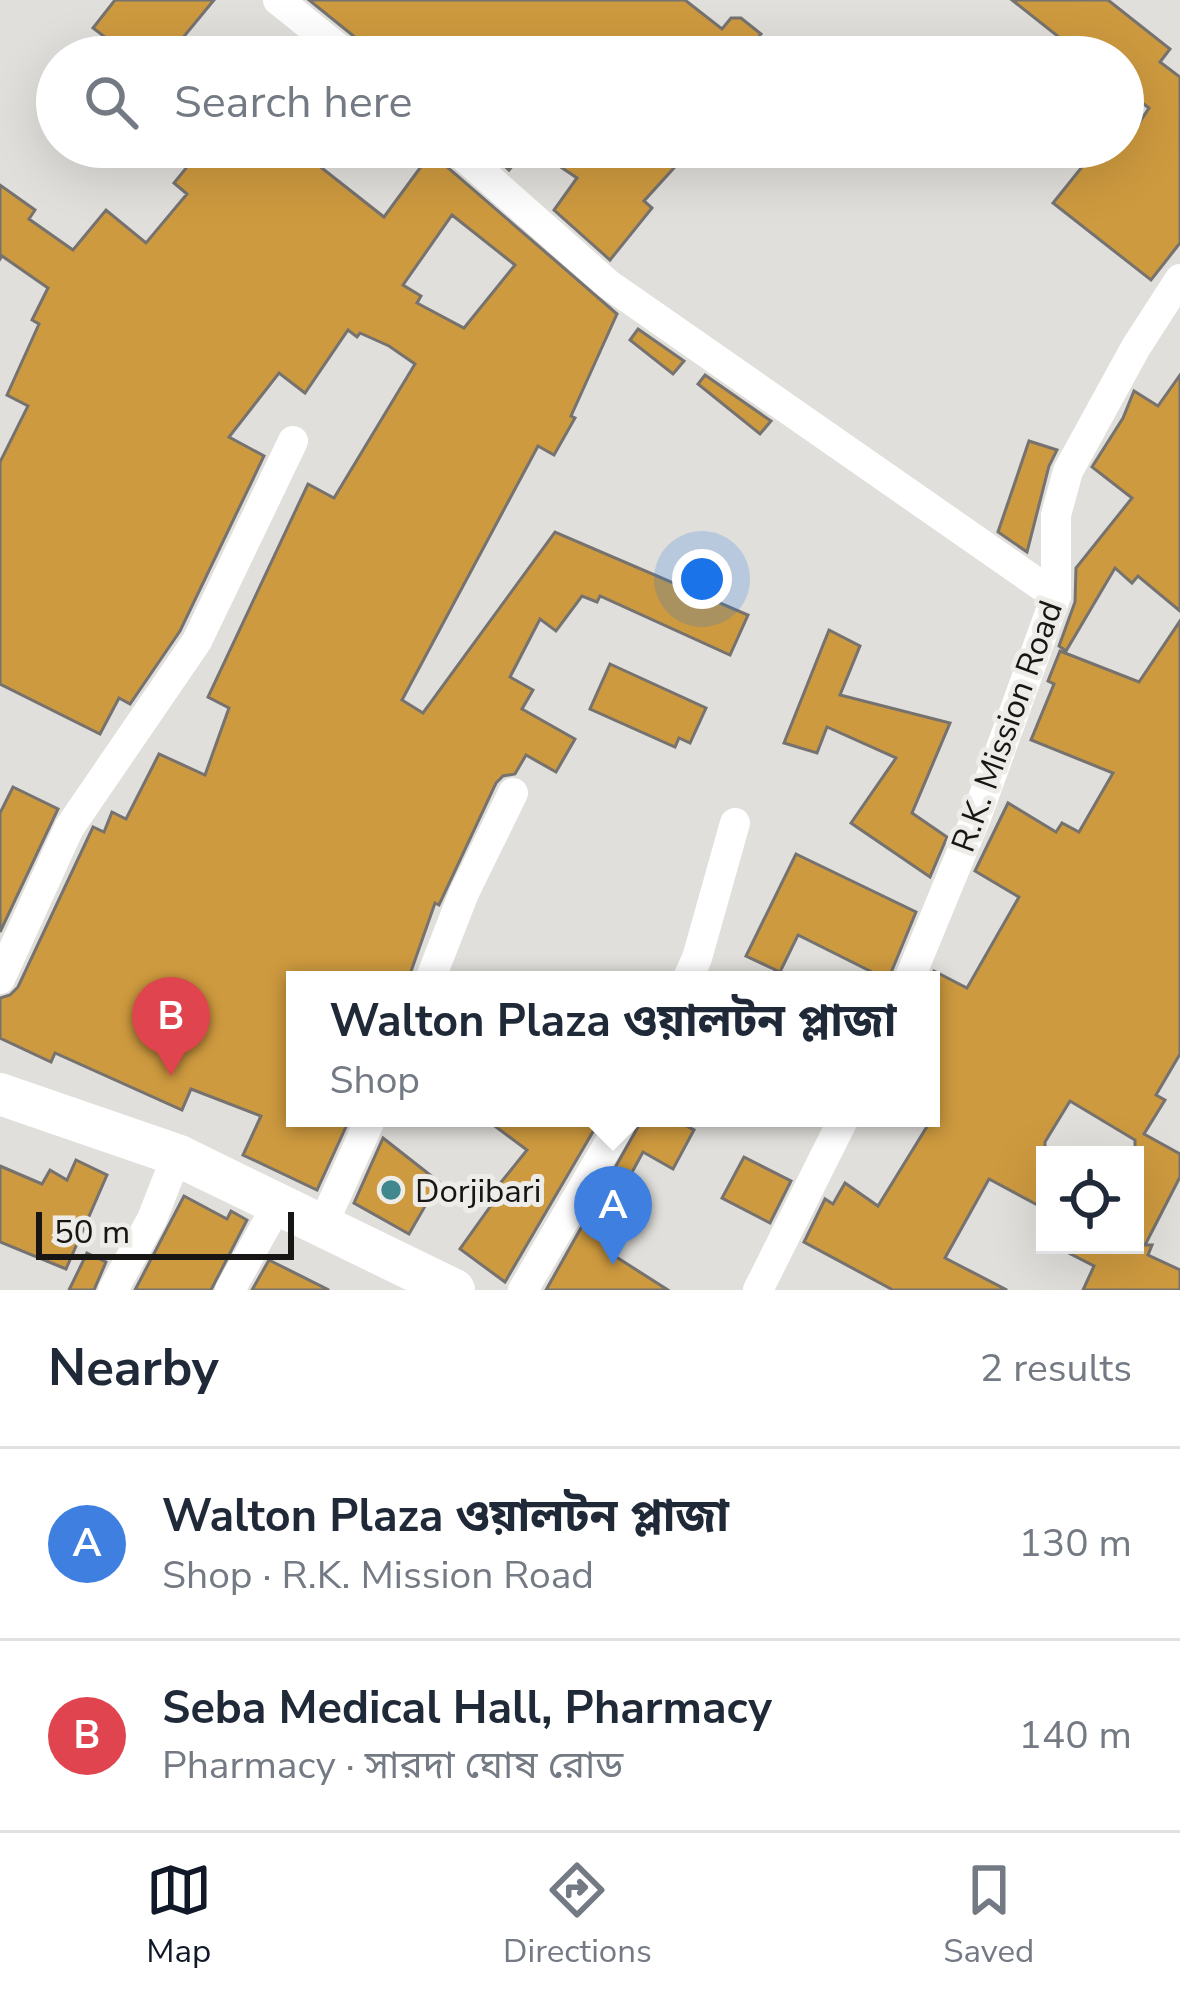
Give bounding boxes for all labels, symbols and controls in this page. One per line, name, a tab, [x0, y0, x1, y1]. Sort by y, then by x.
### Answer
search box	[36, 36, 1144, 168]
icon: search	[78, 69, 144, 135]
text: Search here	[174, 72, 413, 133]
your location	[672, 549, 732, 609]
street label: R.K. Mission Road	[941, 595, 1074, 858]
popup	[286, 971, 940, 1127]
pin: B	[132, 977, 210, 1076]
text: Walton Plaza ওয়ালটন প্লাজা	[330, 991, 896, 1052]
text: Shop	[330, 1054, 420, 1107]
map controls	[1036, 1146, 1144, 1254]
button: locate	[1036, 1146, 1144, 1254]
pin: A	[574, 1166, 652, 1265]
place label: Dorjibari	[415, 1169, 541, 1214]
marker: Dorjibari	[378, 1177, 404, 1203]
scale bar	[36, 1206, 294, 1259]
text: 50 m	[54, 1210, 130, 1255]
text: Nearby	[48, 1333, 219, 1403]
text: 2 results	[980, 1342, 1132, 1395]
text: Walton Plaza ওয়ালটন প্লাজা	[162, 1486, 729, 1547]
text: A	[72, 1517, 102, 1570]
text: 130 m	[1018, 1517, 1132, 1570]
text: Shop · R.K. Mission Road	[162, 1549, 594, 1602]
text: Seba Medical Hall, Pharmacy	[162, 1678, 772, 1739]
text: B	[74, 1709, 100, 1762]
text: 140 m	[1018, 1709, 1132, 1762]
text: Pharmacy · সারদা ঘোষ রোড	[162, 1739, 623, 1792]
tab: Map	[146, 1857, 212, 1974]
tab: Directions	[503, 1857, 652, 1974]
tab: Saved	[943, 1857, 1034, 1974]

